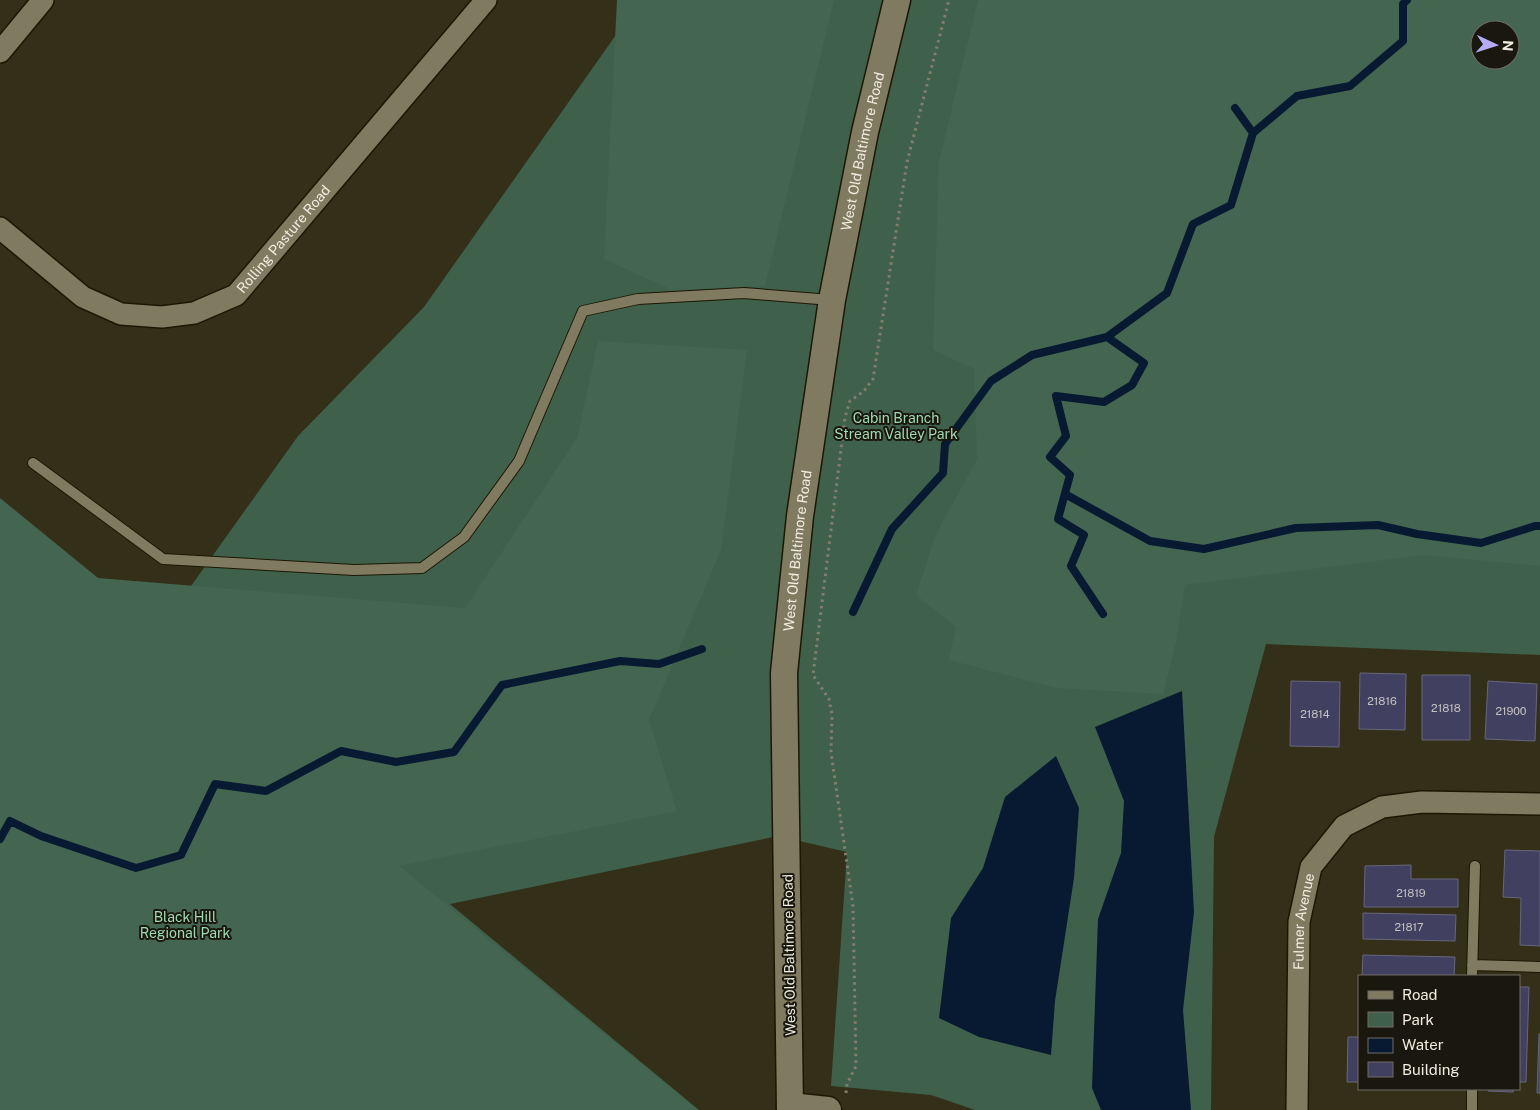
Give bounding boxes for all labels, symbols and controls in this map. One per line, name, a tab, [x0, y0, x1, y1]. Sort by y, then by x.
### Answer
north arrow	[1470, 20, 1520, 70]
text: N	[1500, 40, 1516, 52]
street label: West Old Baltimore Road	[838, 70, 887, 232]
street label: Rolling Pasture Road	[233, 182, 334, 296]
park label: Cabin Branch Stream Valley Park	[834, 410, 958, 442]
street label: West Old Baltimore Road	[780, 469, 815, 632]
house number: 21816	[1367, 695, 1397, 707]
house number: 21818	[1431, 702, 1461, 714]
house number: 21900	[1495, 705, 1527, 717]
house number: 21814	[1300, 708, 1330, 720]
street label: Fulmer Avenue	[1290, 872, 1317, 970]
street label: West Old Baltimore Road	[780, 874, 798, 1036]
house number: 21819	[1396, 887, 1426, 899]
park label: Black Hill Regional Park	[140, 909, 230, 941]
house number: 21817	[1394, 921, 1424, 933]
legend	[1358, 975, 1520, 1090]
text: Road	[1402, 986, 1438, 1003]
text: Park	[1402, 1011, 1434, 1028]
text: Water	[1402, 1036, 1444, 1053]
text: Building	[1402, 1061, 1460, 1078]

